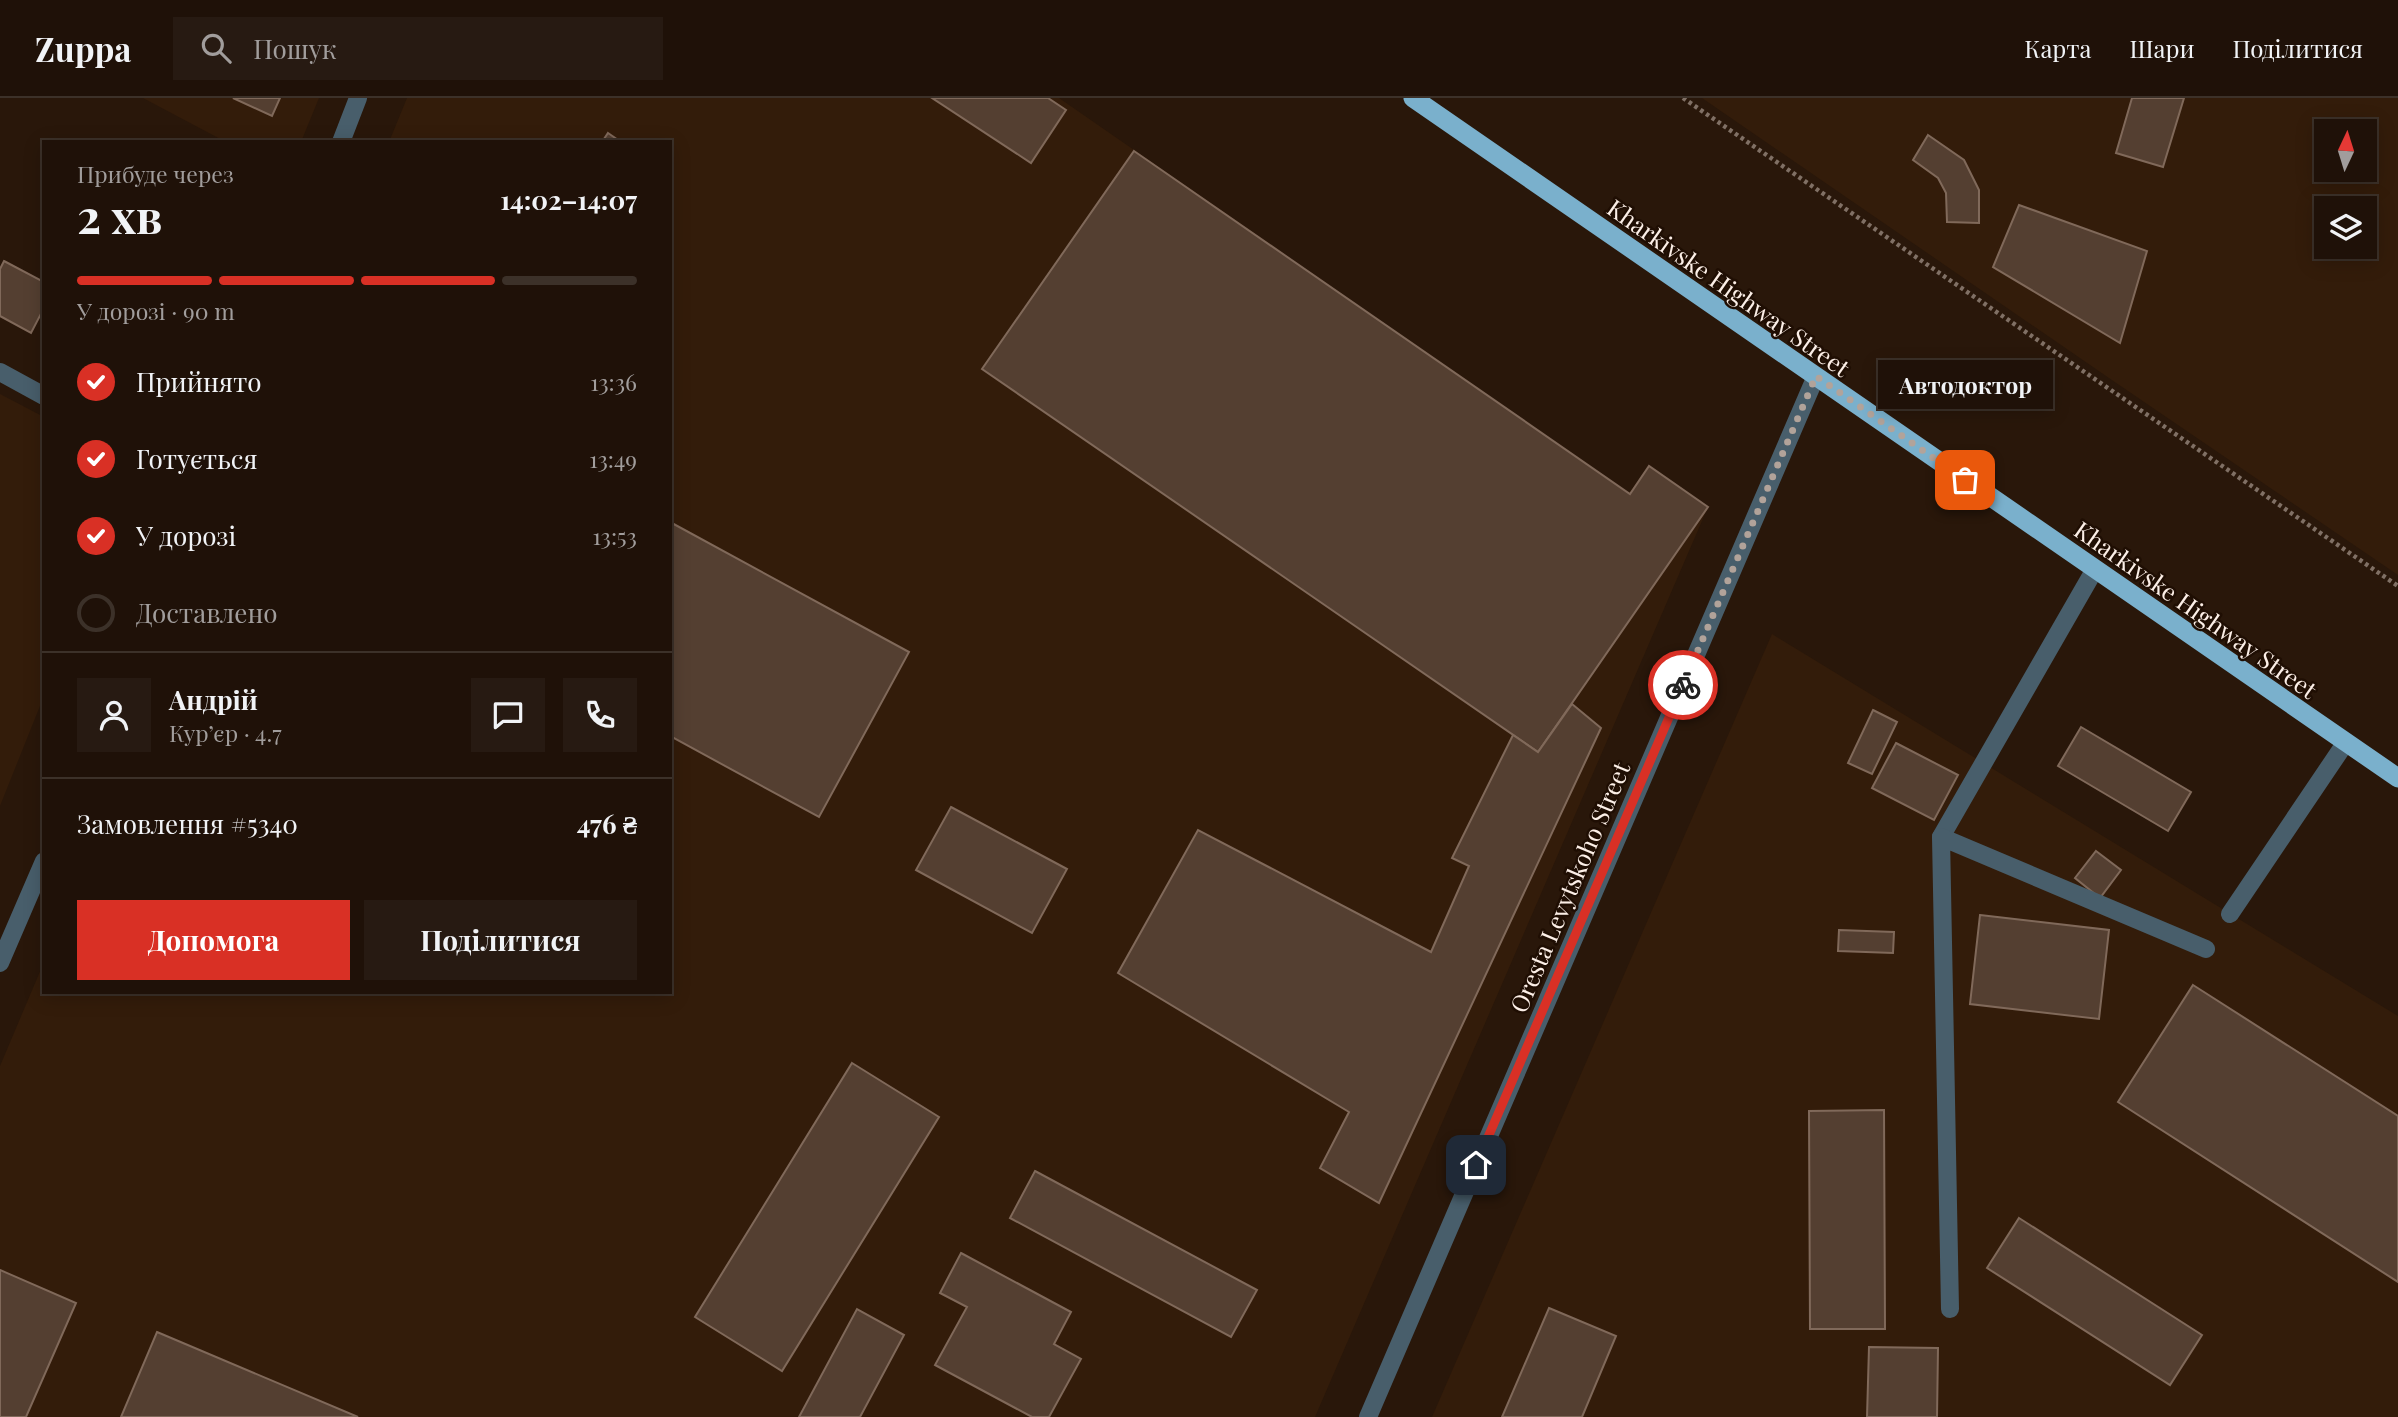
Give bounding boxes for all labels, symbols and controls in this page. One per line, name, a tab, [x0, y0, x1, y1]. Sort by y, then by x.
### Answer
search box	[173, 17, 663, 80]
text: Zuppa	[35, 26, 131, 70]
icon: search	[197, 29, 235, 67]
text: Пошук	[253, 31, 337, 66]
text: Карта	[2024, 32, 2092, 64]
text: Шари	[2130, 32, 2195, 64]
text: Поділитися	[2233, 32, 2363, 64]
north arrow	[2314, 119, 2376, 182]
map controls	[2314, 119, 2377, 259]
text: Прибуде через	[77, 158, 234, 189]
text: 14:02–14:07	[500, 182, 637, 217]
text: 2 хв	[77, 184, 162, 246]
street label: Kharkivske Highway Street	[1601, 191, 1857, 383]
button: layers	[2314, 196, 2377, 259]
text: У дорозі · 90 m	[77, 295, 235, 326]
callout: Автодоктор	[1878, 361, 2052, 410]
icon: check	[77, 363, 115, 401]
text: Прийнято	[136, 364, 262, 399]
text: 13:36	[590, 366, 637, 397]
text: Автодоктор	[1899, 369, 2032, 400]
icon: check	[77, 440, 115, 478]
text: Готується	[136, 441, 257, 476]
text: 13:49	[589, 443, 637, 474]
pin	[1935, 450, 1995, 510]
icon: bag	[1946, 461, 1984, 499]
street label: Kharkivske Highway Street	[2068, 513, 2324, 705]
icon: check	[77, 517, 115, 555]
text: У дорозі	[136, 518, 236, 553]
text: 13:53	[592, 520, 637, 551]
text: Доставлено	[136, 595, 278, 630]
courier	[1648, 650, 1718, 720]
icon: bike	[1664, 666, 1702, 704]
button: person	[77, 678, 151, 752]
button: chat	[471, 678, 545, 752]
button: phone	[563, 678, 637, 752]
text: Андрій	[169, 682, 258, 717]
text: Кур’єр · 4.7	[169, 717, 282, 748]
street label: Oresta Levytskoho Street	[1502, 756, 1637, 1017]
text: Замовлення #5340	[77, 806, 298, 841]
text: 476 ₴	[577, 806, 637, 841]
button: Допомога	[77, 900, 350, 980]
button: Поділитися	[364, 900, 637, 980]
pin	[1446, 1135, 1506, 1195]
icon: home	[1457, 1146, 1495, 1184]

